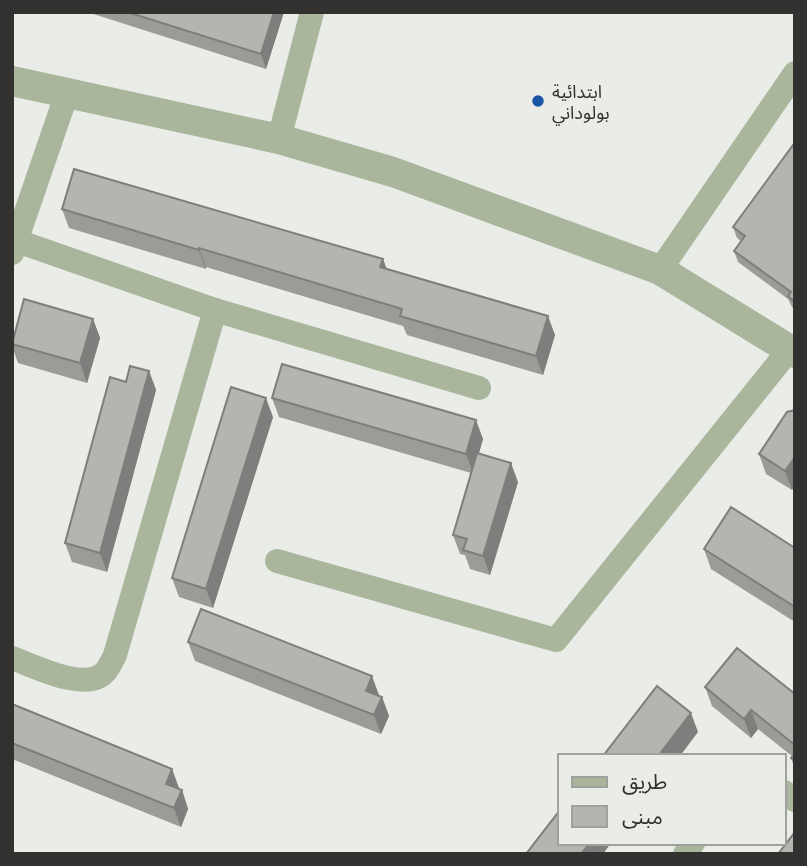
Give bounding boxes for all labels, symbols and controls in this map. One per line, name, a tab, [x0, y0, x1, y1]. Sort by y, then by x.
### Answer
place label: ابتدائية بولوداني	[552, 80, 609, 126]
marker: ابتدائية بولوداني	[530, 93, 546, 109]
legend	[558, 754, 786, 845]
text: طريق	[622, 768, 667, 795]
text: مبنى	[622, 803, 663, 829]

